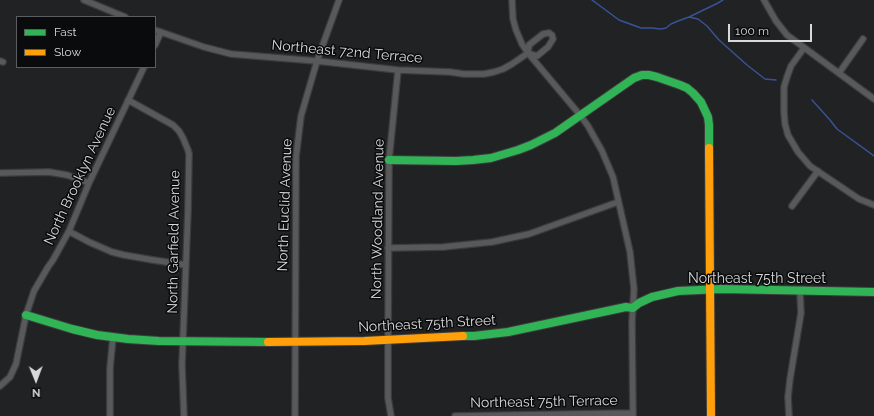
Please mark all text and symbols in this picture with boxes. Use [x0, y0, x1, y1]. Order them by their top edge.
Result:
legend [16, 16, 156, 68]
scale bar [730, 16, 814, 42]
text: 100 m [735, 24, 769, 38]
text: Fast [54, 25, 77, 39]
street label: Northeast 72nd Terrace [271, 37, 423, 67]
text: Slow [54, 45, 81, 59]
street label: North Brooklyn Avenue [41, 104, 119, 248]
street label: North Euclid Avenue [274, 138, 296, 272]
street label: North Woodland Avenue [368, 139, 388, 299]
street label: North Garfield Avenue [164, 170, 184, 314]
street label: Northeast 75th Street [688, 271, 826, 287]
street label: Northeast 75th Street [358, 312, 496, 336]
north arrow [16, 360, 56, 400]
text: N [32, 386, 41, 399]
street label: Northeast 75th Terrace [470, 392, 618, 412]

